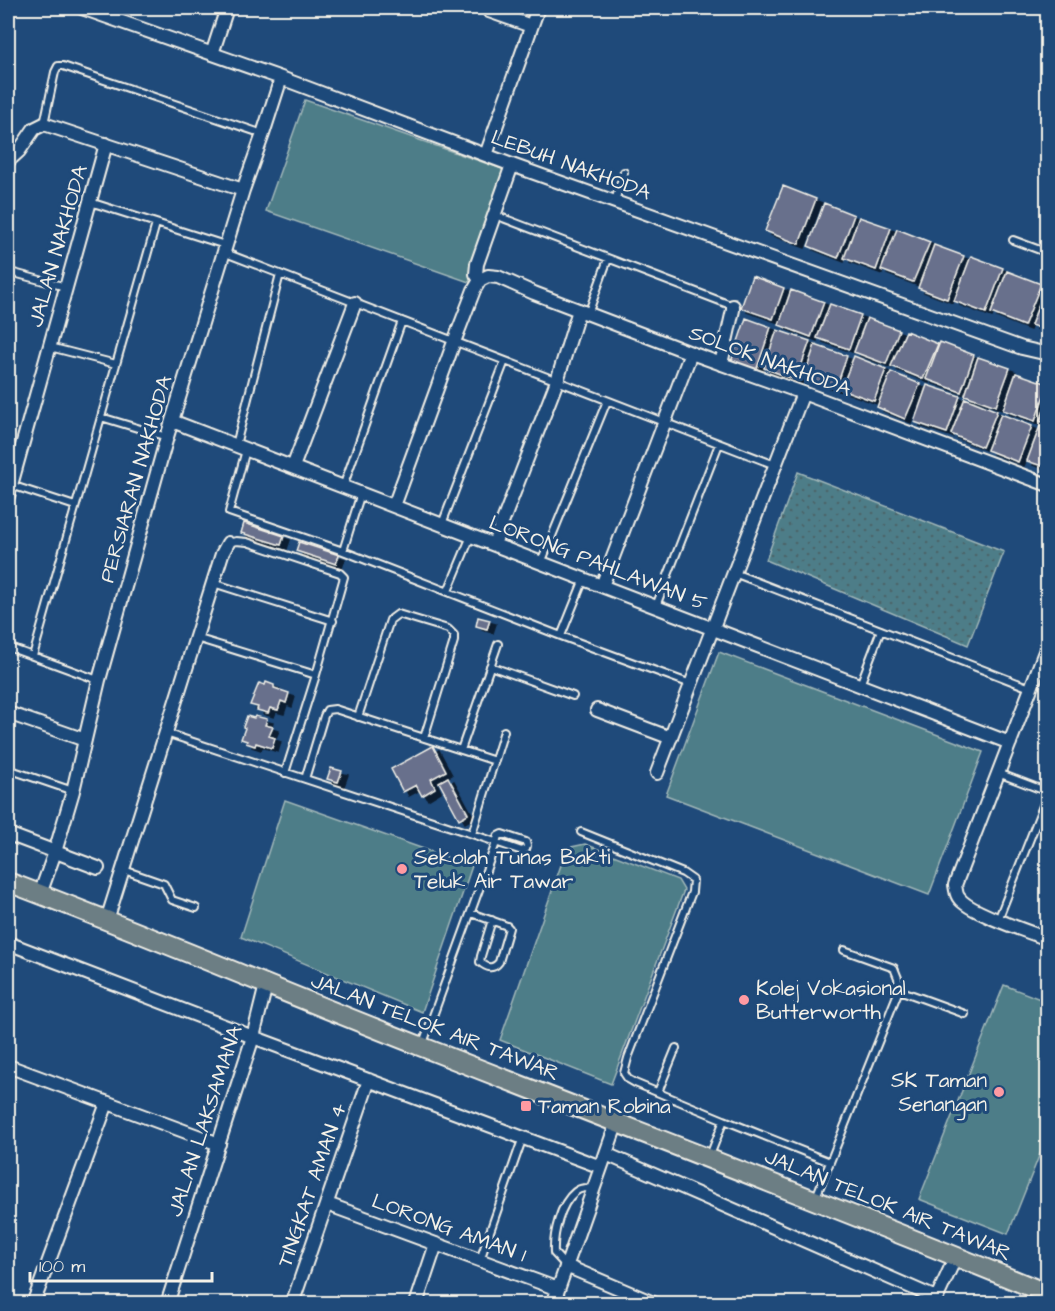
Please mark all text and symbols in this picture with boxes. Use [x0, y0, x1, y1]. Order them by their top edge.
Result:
street label: LEBUH NAKHODA [487, 123, 655, 208]
street label: JALAN NAKHODA [21, 161, 95, 330]
street label: SOLOK NAKHODA [685, 318, 856, 404]
street label: PERSIARAN NAKHODA [93, 372, 180, 586]
street label: LORONG PAHLAWAN 5 [485, 508, 711, 618]
place label: Sekolah Tunas Bakti Teluk Air Tawar [414, 843, 610, 896]
marker: Sekolah Tunas Bakti Teluk Air Tawar [395, 862, 409, 876]
street label: JALAN TELOK AIR TAWAR [307, 966, 563, 1088]
place label: Kolej Vokasional Butterworth [756, 974, 906, 1027]
marker: Kolej Vokasional Butterworth [737, 993, 751, 1007]
street label: JALAN LAKSAMANA [160, 1021, 250, 1220]
place label: SK Taman Senangan [891, 1066, 987, 1121]
marker: SK Taman Senangan [992, 1085, 1006, 1099]
place label: Taman Robina [538, 1092, 671, 1121]
street label: TINGKAT AMAN 4 [270, 1099, 354, 1271]
marker: Taman Robina [519, 1099, 533, 1113]
street label: JALAN TELOK AIR TAWAR [760, 1142, 1016, 1268]
street label: LORONG AMAN 1 [368, 1187, 531, 1269]
scale bar [30, 1245, 212, 1283]
text: 100 m [39, 1254, 85, 1279]

